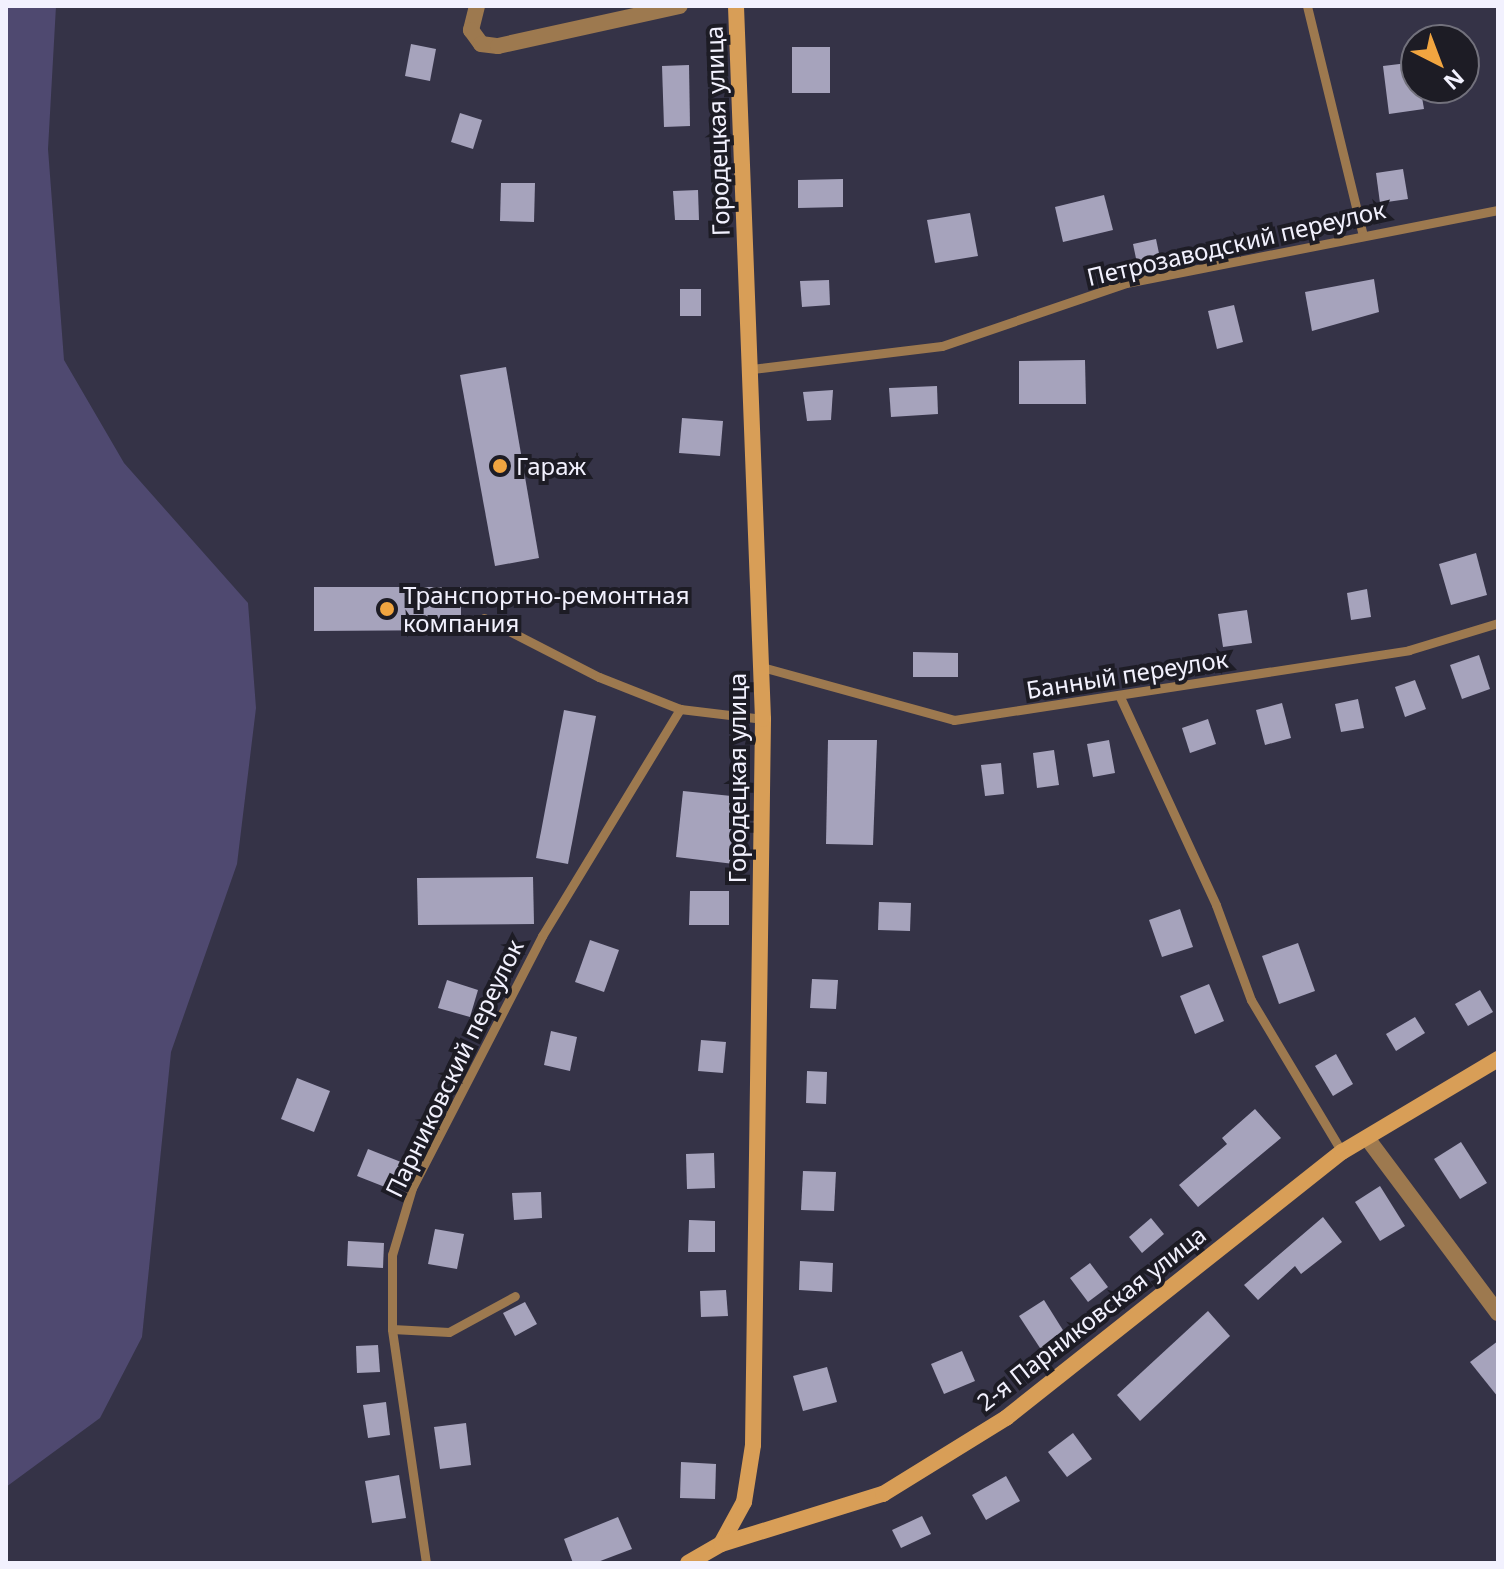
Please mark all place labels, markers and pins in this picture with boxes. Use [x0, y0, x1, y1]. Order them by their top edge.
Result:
place label: Гараж [516, 452, 586, 480]
marker: Гараж [491, 457, 509, 475]
place label: Транспортно-ремонтная компания [403, 581, 689, 637]
marker: Транспортно-ремонтная компания [378, 600, 396, 618]

